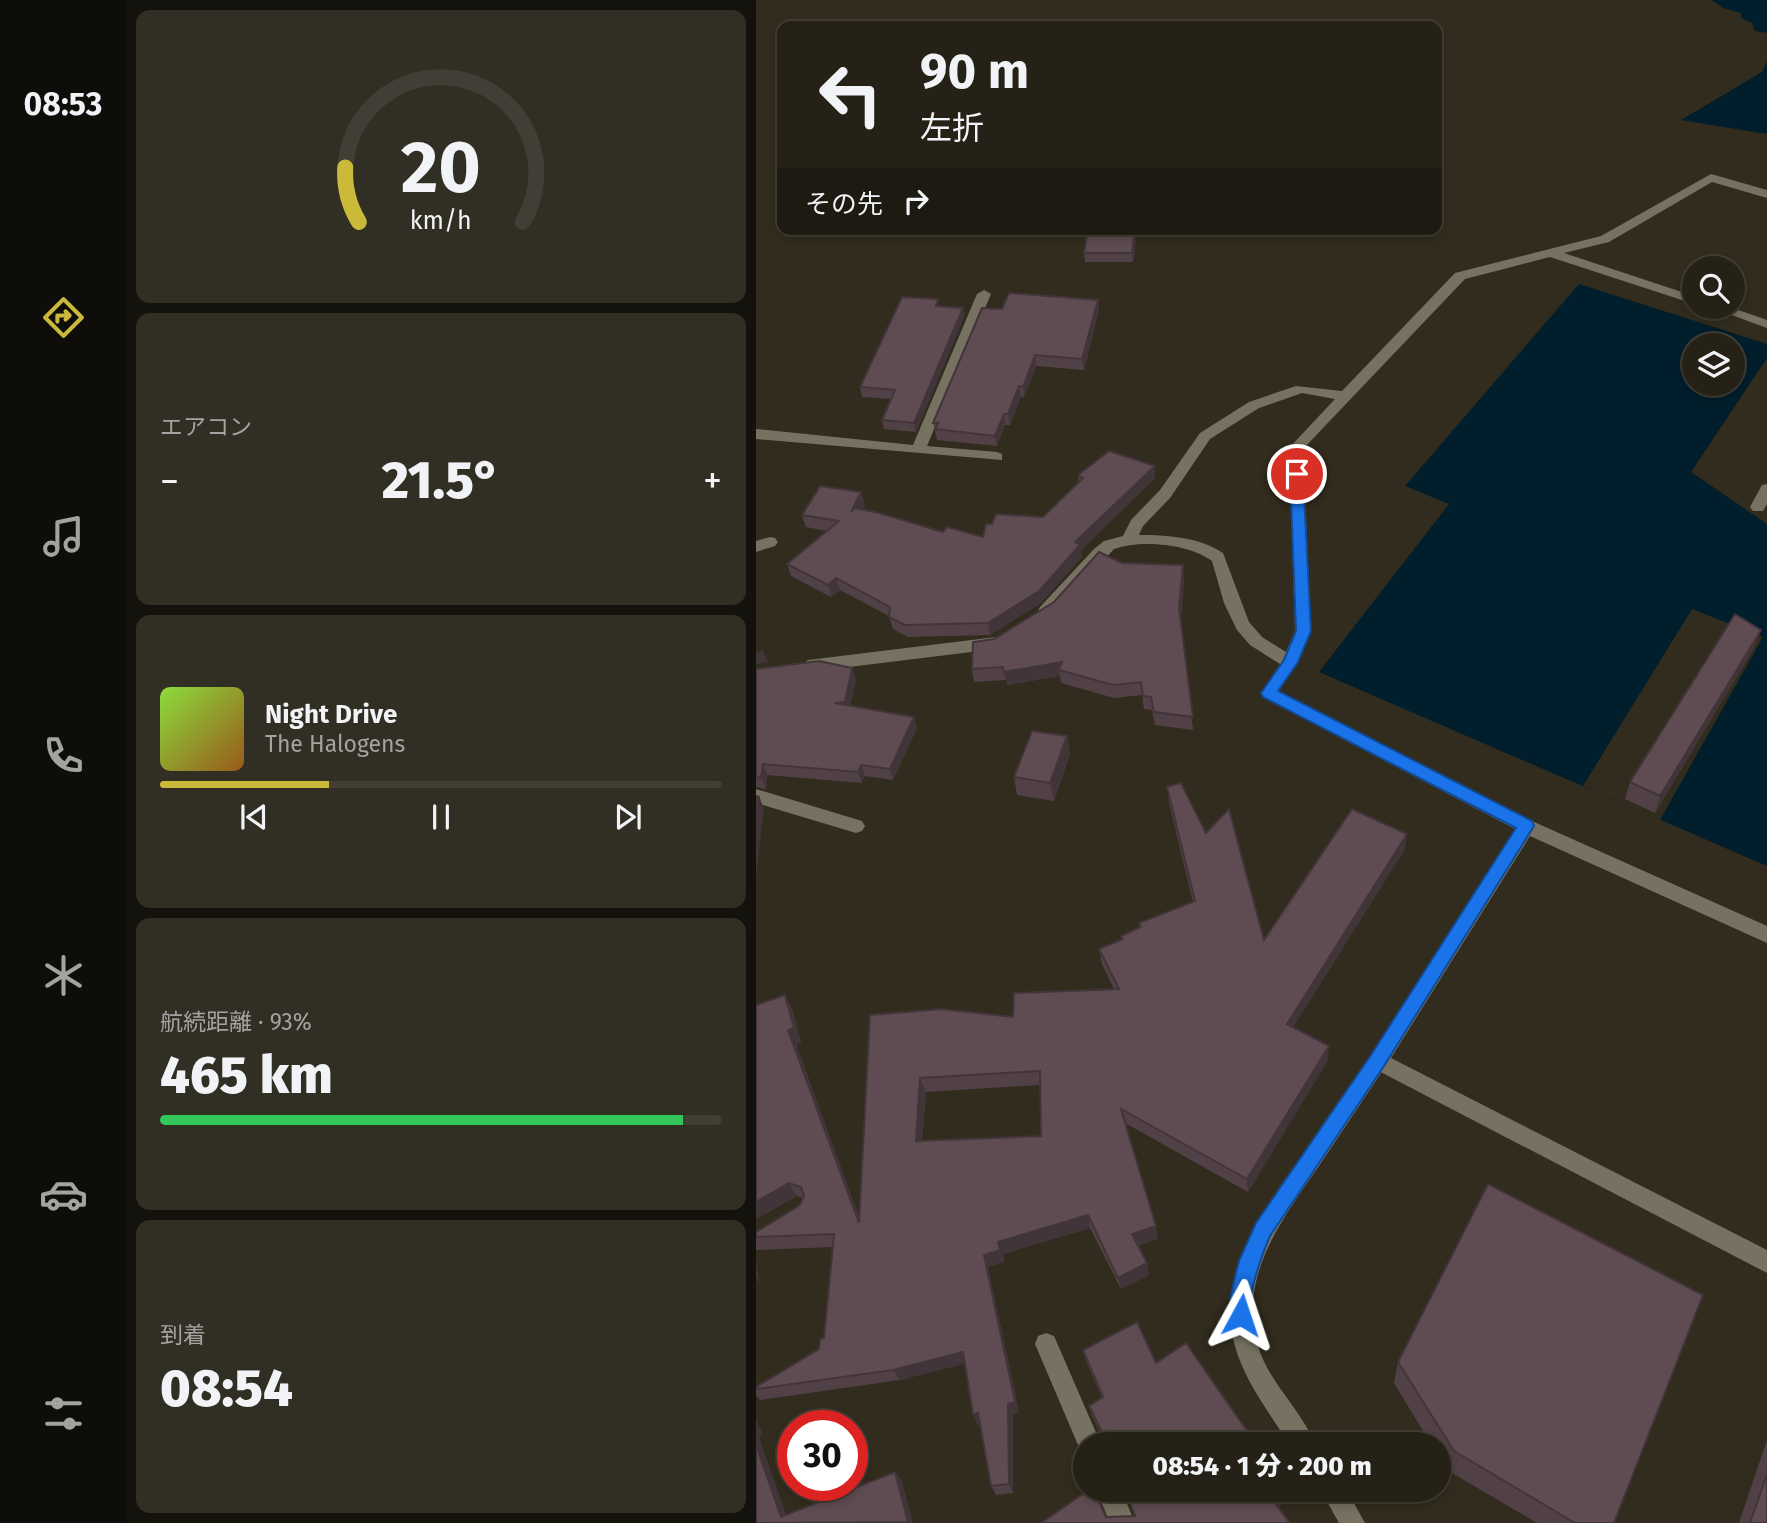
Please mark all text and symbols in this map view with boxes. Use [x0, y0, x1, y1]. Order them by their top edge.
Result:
text: 90 m [920, 42, 1029, 101]
icon: left [805, 49, 896, 140]
text: 08:53 [24, 85, 102, 123]
text: 左折 [920, 109, 984, 147]
text: 20 [401, 125, 481, 212]
icon: right [897, 182, 935, 220]
text: その先 [805, 189, 883, 220]
text: km/h [410, 206, 472, 236]
map controls [1682, 256, 1745, 396]
button: search [1682, 256, 1745, 319]
icon: directions [39, 293, 88, 342]
button: layers [1682, 333, 1745, 396]
text: エアコン [160, 413, 252, 441]
pin [1267, 444, 1327, 504]
text: 21.5° [382, 449, 500, 512]
icon: arrive [1278, 455, 1316, 493]
text: − [160, 458, 179, 504]
text: + [703, 458, 722, 504]
icon: music [39, 512, 88, 561]
text: Night Drive [265, 699, 397, 730]
text: The Halogens [265, 730, 405, 758]
icon: phone [39, 731, 88, 780]
icon: previous [235, 798, 273, 836]
icon: pause [422, 798, 460, 836]
icon: next [609, 798, 647, 836]
icon: climate [39, 951, 88, 1000]
text: 航続距離 · 93% [160, 1008, 312, 1036]
text: 465 km [160, 1044, 333, 1107]
icon: car [39, 1170, 88, 1219]
position arrow [1204, 1278, 1278, 1352]
text: 到着 [160, 1321, 206, 1349]
text: 08:54 [160, 1357, 293, 1420]
icon: filters [39, 1389, 88, 1438]
speed limit sign: 30 [777, 1410, 868, 1501]
text: 08:54 · 1 分 · 200 m [1152, 1451, 1372, 1482]

